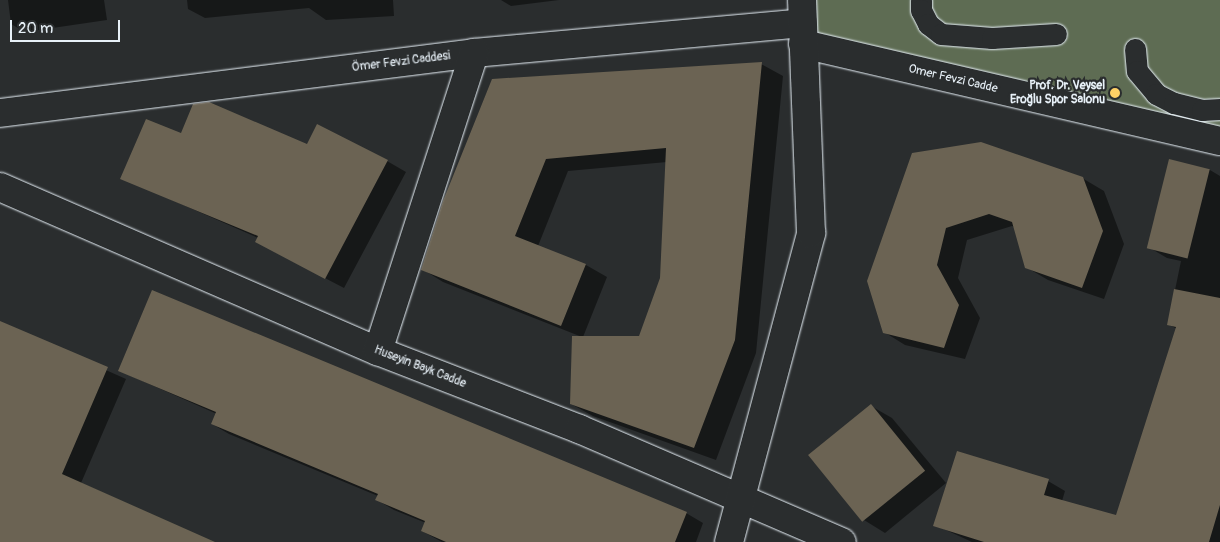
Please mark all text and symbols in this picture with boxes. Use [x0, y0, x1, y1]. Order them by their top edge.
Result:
scale bar [12, 10, 122, 42]
text: 20 m [18, 19, 53, 38]
street label: Ömer Fevzi Caddesi [351, 49, 451, 75]
street label: Omer Fevzi Cadde [907, 62, 999, 96]
place label: Prof. Dr. Veysel Eroğlu Spor Salonu [1010, 79, 1105, 107]
marker: Prof. Dr. Veysel Eroğlu Spor Salonu [1109, 87, 1121, 99]
street label: Huseyin Bayk Cadde [372, 343, 468, 391]

